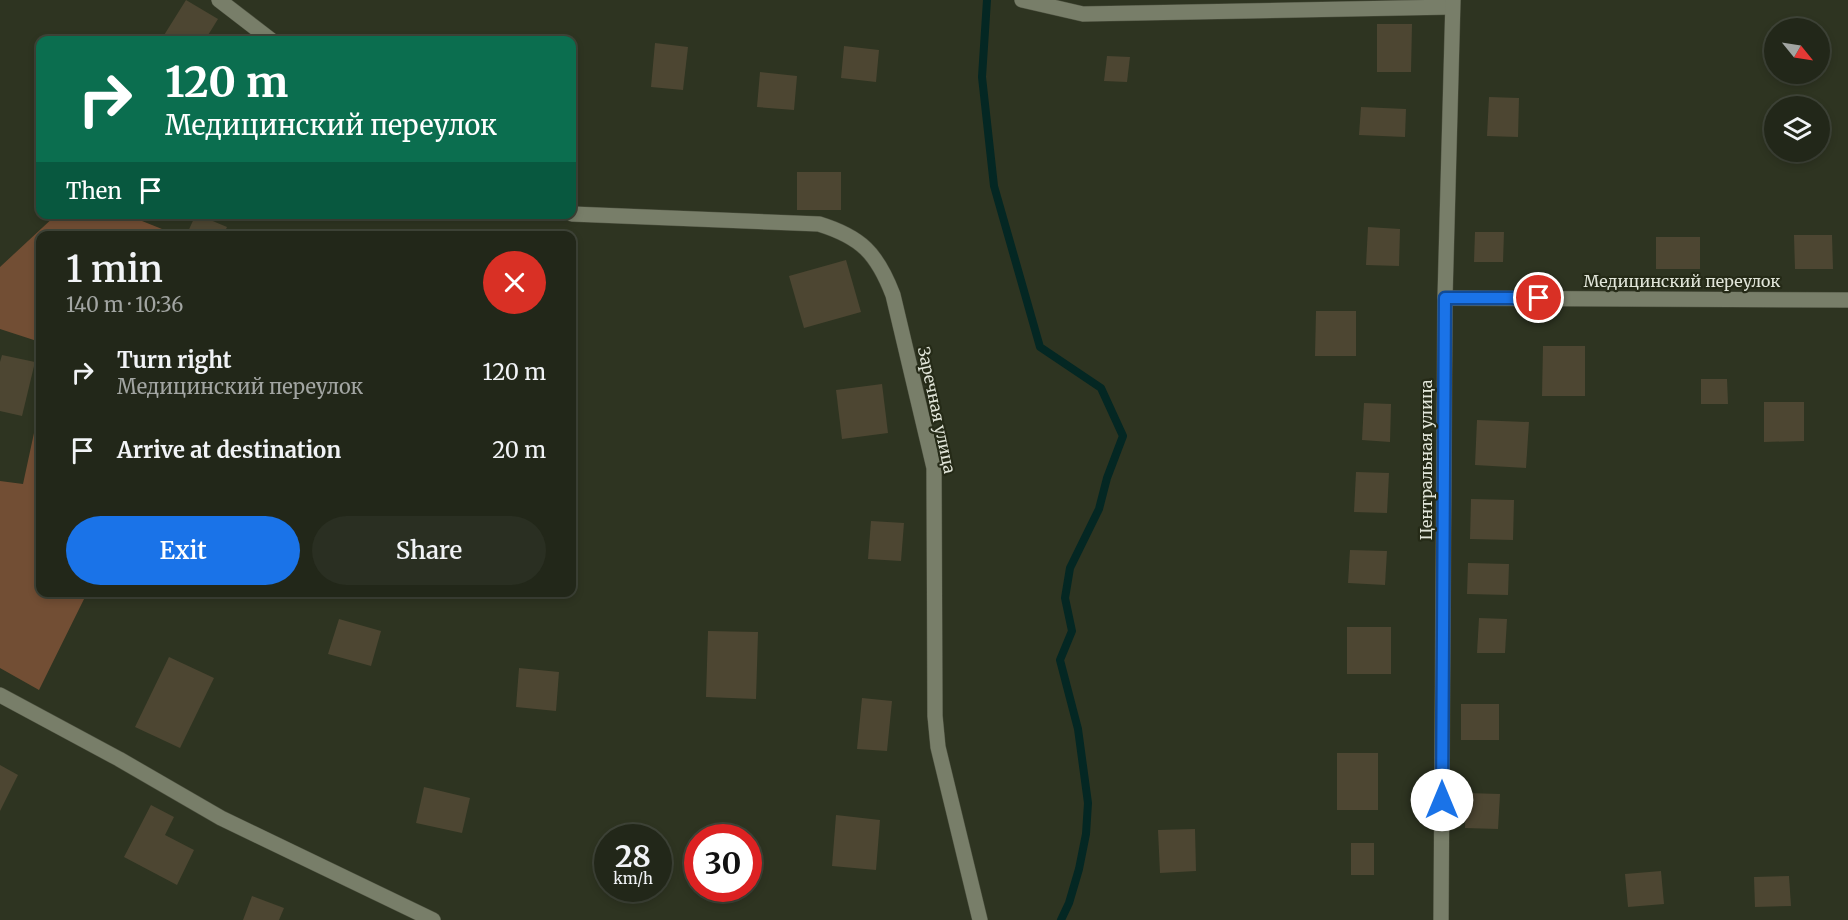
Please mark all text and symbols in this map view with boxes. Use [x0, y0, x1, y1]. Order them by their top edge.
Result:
north arrow [1764, 18, 1830, 84]
map controls [1764, 18, 1830, 162]
text: 120 m [165, 56, 288, 108]
icon: right [66, 60, 144, 138]
button: layers [1764, 96, 1830, 162]
text: Медицинский переулок [165, 108, 497, 142]
icon: arrive [134, 174, 167, 207]
text: Then [66, 177, 122, 205]
text: 1 min [66, 247, 163, 292]
button: close [483, 251, 546, 314]
street label: Медицинский переулок [1584, 271, 1780, 291]
pin [1513, 272, 1564, 323]
icon: arrive [1522, 281, 1555, 314]
text: 140 m · 10:36 [66, 292, 183, 317]
street label: Заречная улица [914, 345, 960, 476]
text: Turn right [117, 346, 231, 374]
icon: right [66, 356, 99, 389]
text: 120 m [482, 358, 546, 386]
text: Медицинский переулок [117, 374, 363, 399]
street label: Центральная улица [1416, 379, 1436, 540]
icon: arrive [66, 434, 99, 467]
text: Arrive at destination [117, 436, 341, 464]
text: 20 m [492, 436, 546, 464]
button: Exit [66, 516, 300, 585]
button: Share [312, 516, 546, 585]
position arrow [1410, 768, 1474, 832]
speed limit sign: 30 [684, 824, 762, 902]
text: 28 [615, 837, 651, 875]
text: km/h [613, 869, 653, 888]

